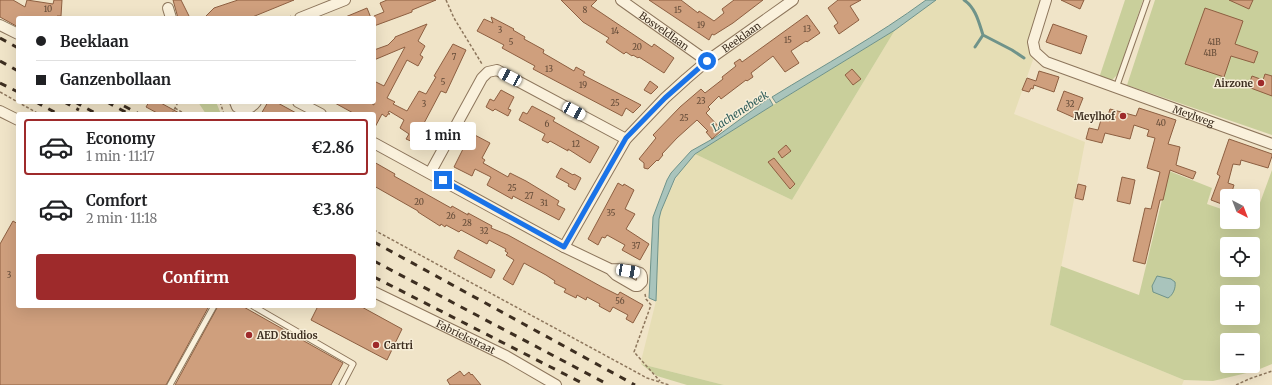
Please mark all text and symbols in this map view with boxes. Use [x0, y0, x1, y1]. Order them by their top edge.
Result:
house number: 10 [44, 4, 52, 14]
house number: 8 [583, 5, 588, 15]
house number: 15 [674, 5, 682, 15]
street label: Bosveldlaan [636, 9, 692, 53]
street label: Beeklaan [720, 19, 764, 55]
house number: 19 [697, 20, 705, 30]
house number: 13 [803, 24, 811, 34]
house number: 3 [498, 25, 503, 35]
house number: 14 [611, 26, 619, 36]
text: Beeklaan [60, 32, 129, 51]
house number: 15 [784, 35, 792, 45]
house number: 5 [509, 37, 514, 47]
house number: 41B [1207, 37, 1221, 47]
house number: 20 [632, 42, 642, 52]
house number: 41B [1203, 48, 1217, 58]
house number: 7 [452, 52, 457, 62]
route start [698, 52, 716, 70]
house number: 13 [545, 64, 553, 74]
car [497, 66, 523, 88]
text: Ganzenbollaan [60, 70, 171, 89]
house number: 5 [441, 77, 446, 87]
place label: Airzone [1213, 77, 1254, 90]
marker: Airzone [1256, 78, 1266, 88]
house number: 19 [579, 80, 587, 90]
water label: Lachenebeek [709, 87, 771, 135]
house number: 23 [696, 96, 706, 106]
house number: 25 [610, 98, 620, 108]
house number: 3 [422, 99, 427, 109]
house number: 32 [1065, 99, 1075, 109]
car [561, 100, 587, 122]
street label: Meylweg [1171, 102, 1216, 130]
place label: Meylhof [1074, 110, 1116, 123]
marker: Meylhof [1118, 111, 1128, 121]
house number: 25 [679, 113, 689, 123]
house number: 40 [1156, 118, 1166, 128]
house number: 6 [545, 119, 550, 129]
callout: 1 min [410, 122, 476, 150]
text: 1 min [425, 127, 461, 144]
icon: car [38, 129, 74, 165]
text: Economy [86, 129, 155, 148]
text: €2.86 [311, 138, 354, 157]
house number: 12 [572, 139, 580, 149]
text: 1 min · 11:17 [86, 148, 155, 165]
route end [434, 171, 452, 189]
house number: 25 [507, 183, 517, 193]
north arrow [1220, 189, 1260, 229]
map controls [1220, 189, 1260, 373]
icon: car [38, 191, 74, 227]
text: Comfort [86, 191, 147, 210]
house number: 27 [524, 191, 534, 201]
house number: 20 [414, 197, 424, 207]
house number: 31 [540, 198, 548, 208]
text: €3.86 [312, 200, 354, 219]
house number: 35 [607, 208, 616, 218]
text: 2 min · 11:18 [86, 210, 157, 227]
house number: 26 [446, 211, 456, 221]
house number: 28 [462, 218, 472, 228]
house number: 32 [479, 226, 489, 236]
button: locate [1220, 237, 1260, 277]
house number: 37 [632, 241, 641, 251]
button: Confirm [36, 254, 356, 300]
car [615, 263, 641, 279]
house number: 3 [7, 270, 12, 280]
button: + [1220, 285, 1260, 325]
house number: 56 [615, 296, 625, 306]
street label: Fabriekstraat [434, 317, 497, 357]
place label: AED Studios [256, 329, 318, 342]
marker: AED Studios [244, 330, 254, 340]
button: − [1220, 333, 1260, 373]
place label: Cartri [384, 339, 414, 352]
marker: Cartri [371, 340, 381, 350]

